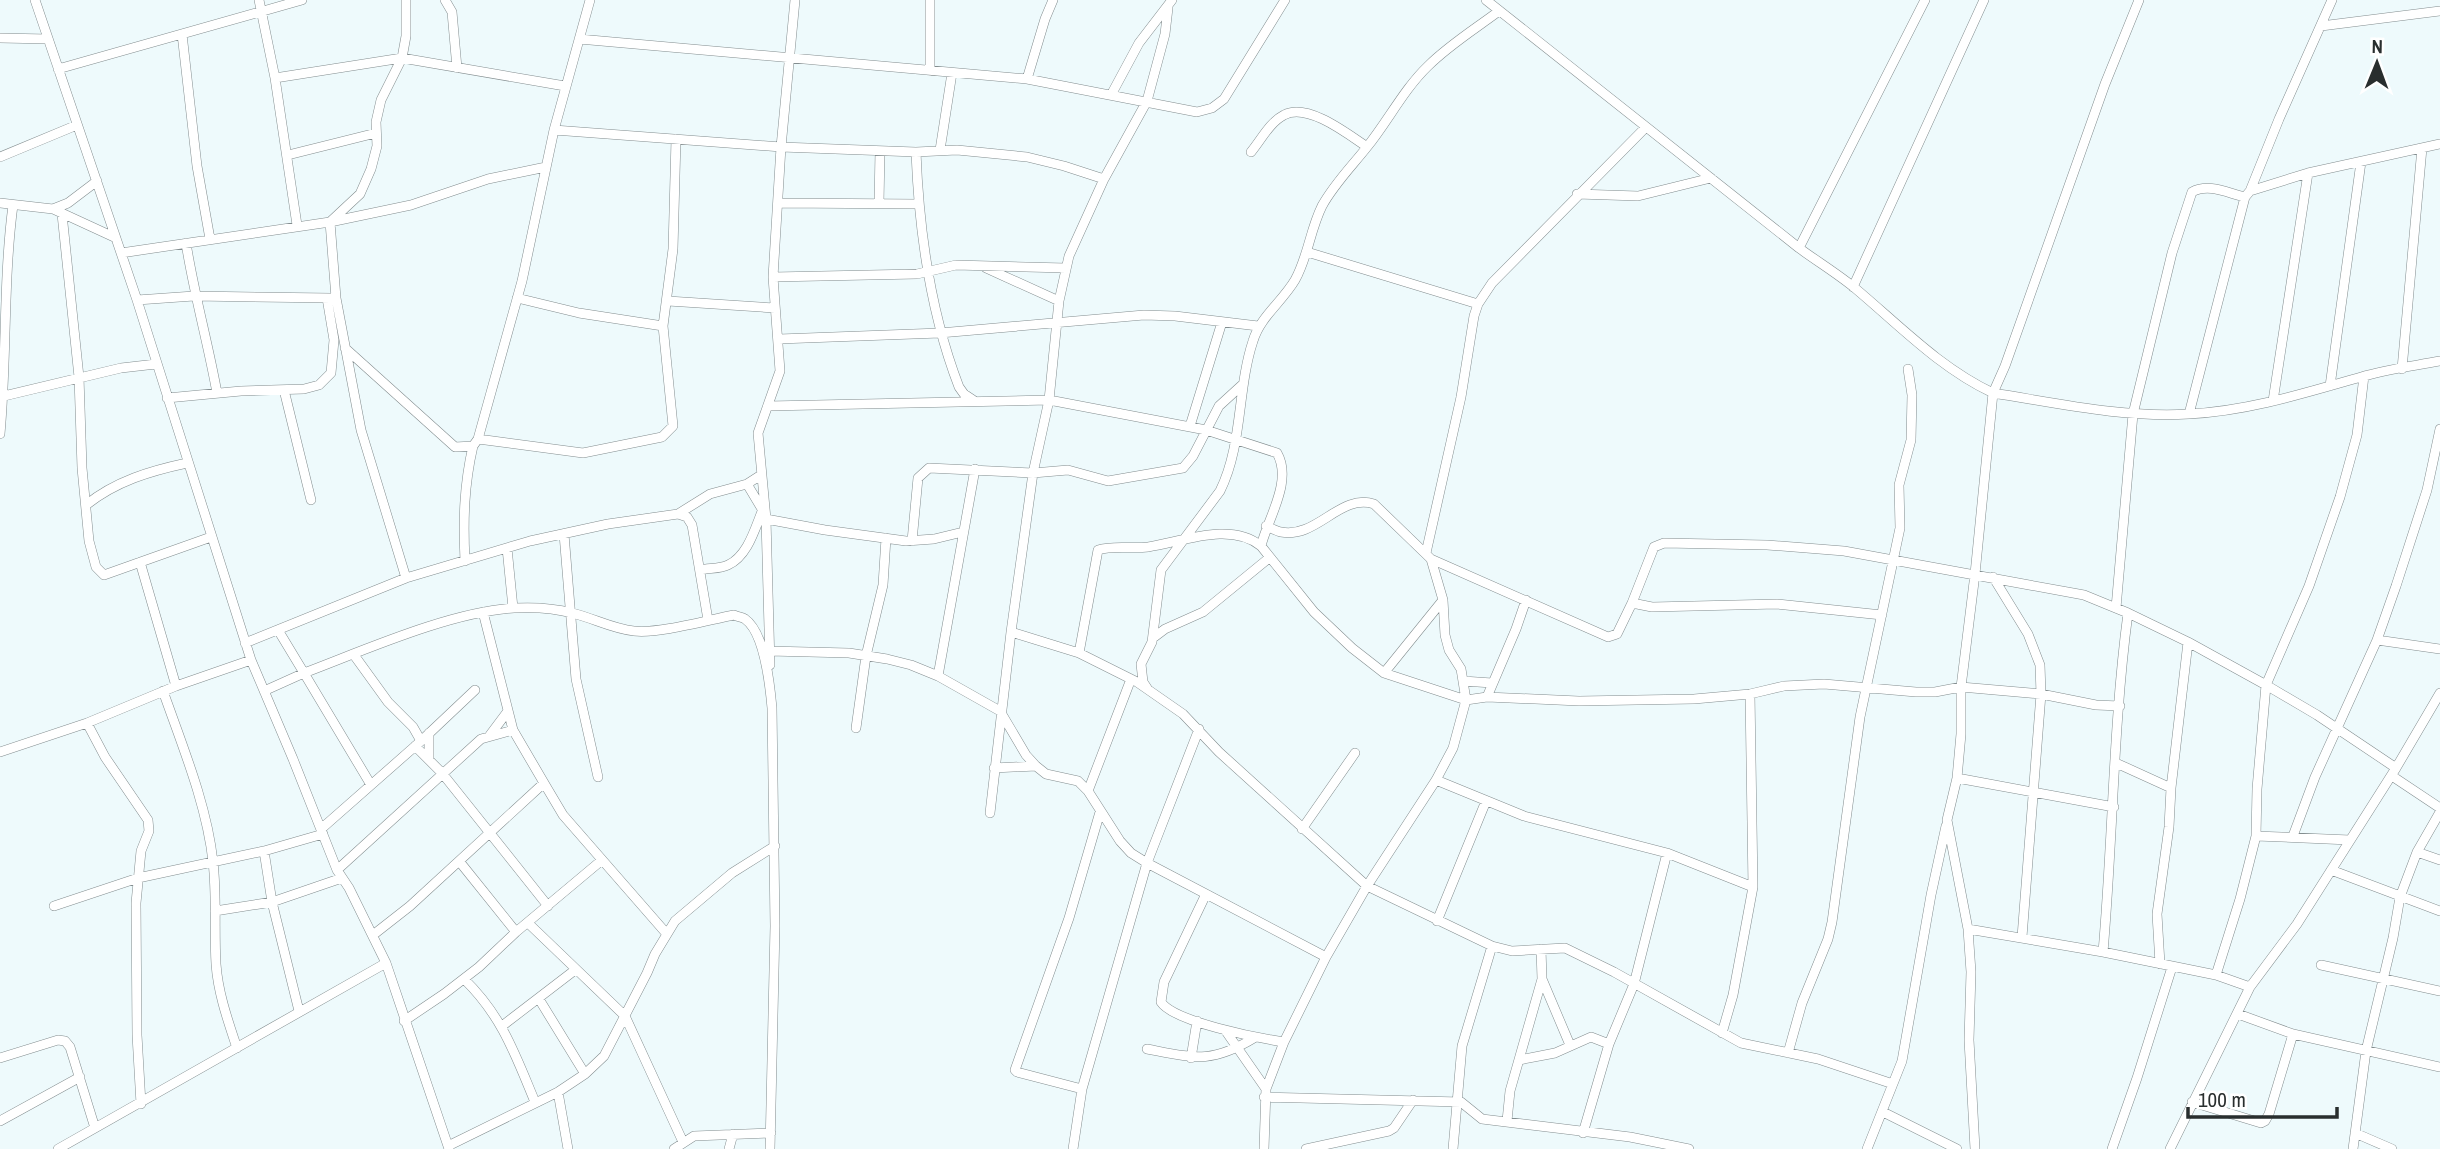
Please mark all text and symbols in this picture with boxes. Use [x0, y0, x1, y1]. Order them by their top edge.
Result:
north arrow [2342, 28, 2412, 98]
text: N [2371, 33, 2383, 59]
scale bar [2188, 1076, 2337, 1120]
text: 100 m [2198, 1085, 2246, 1114]

